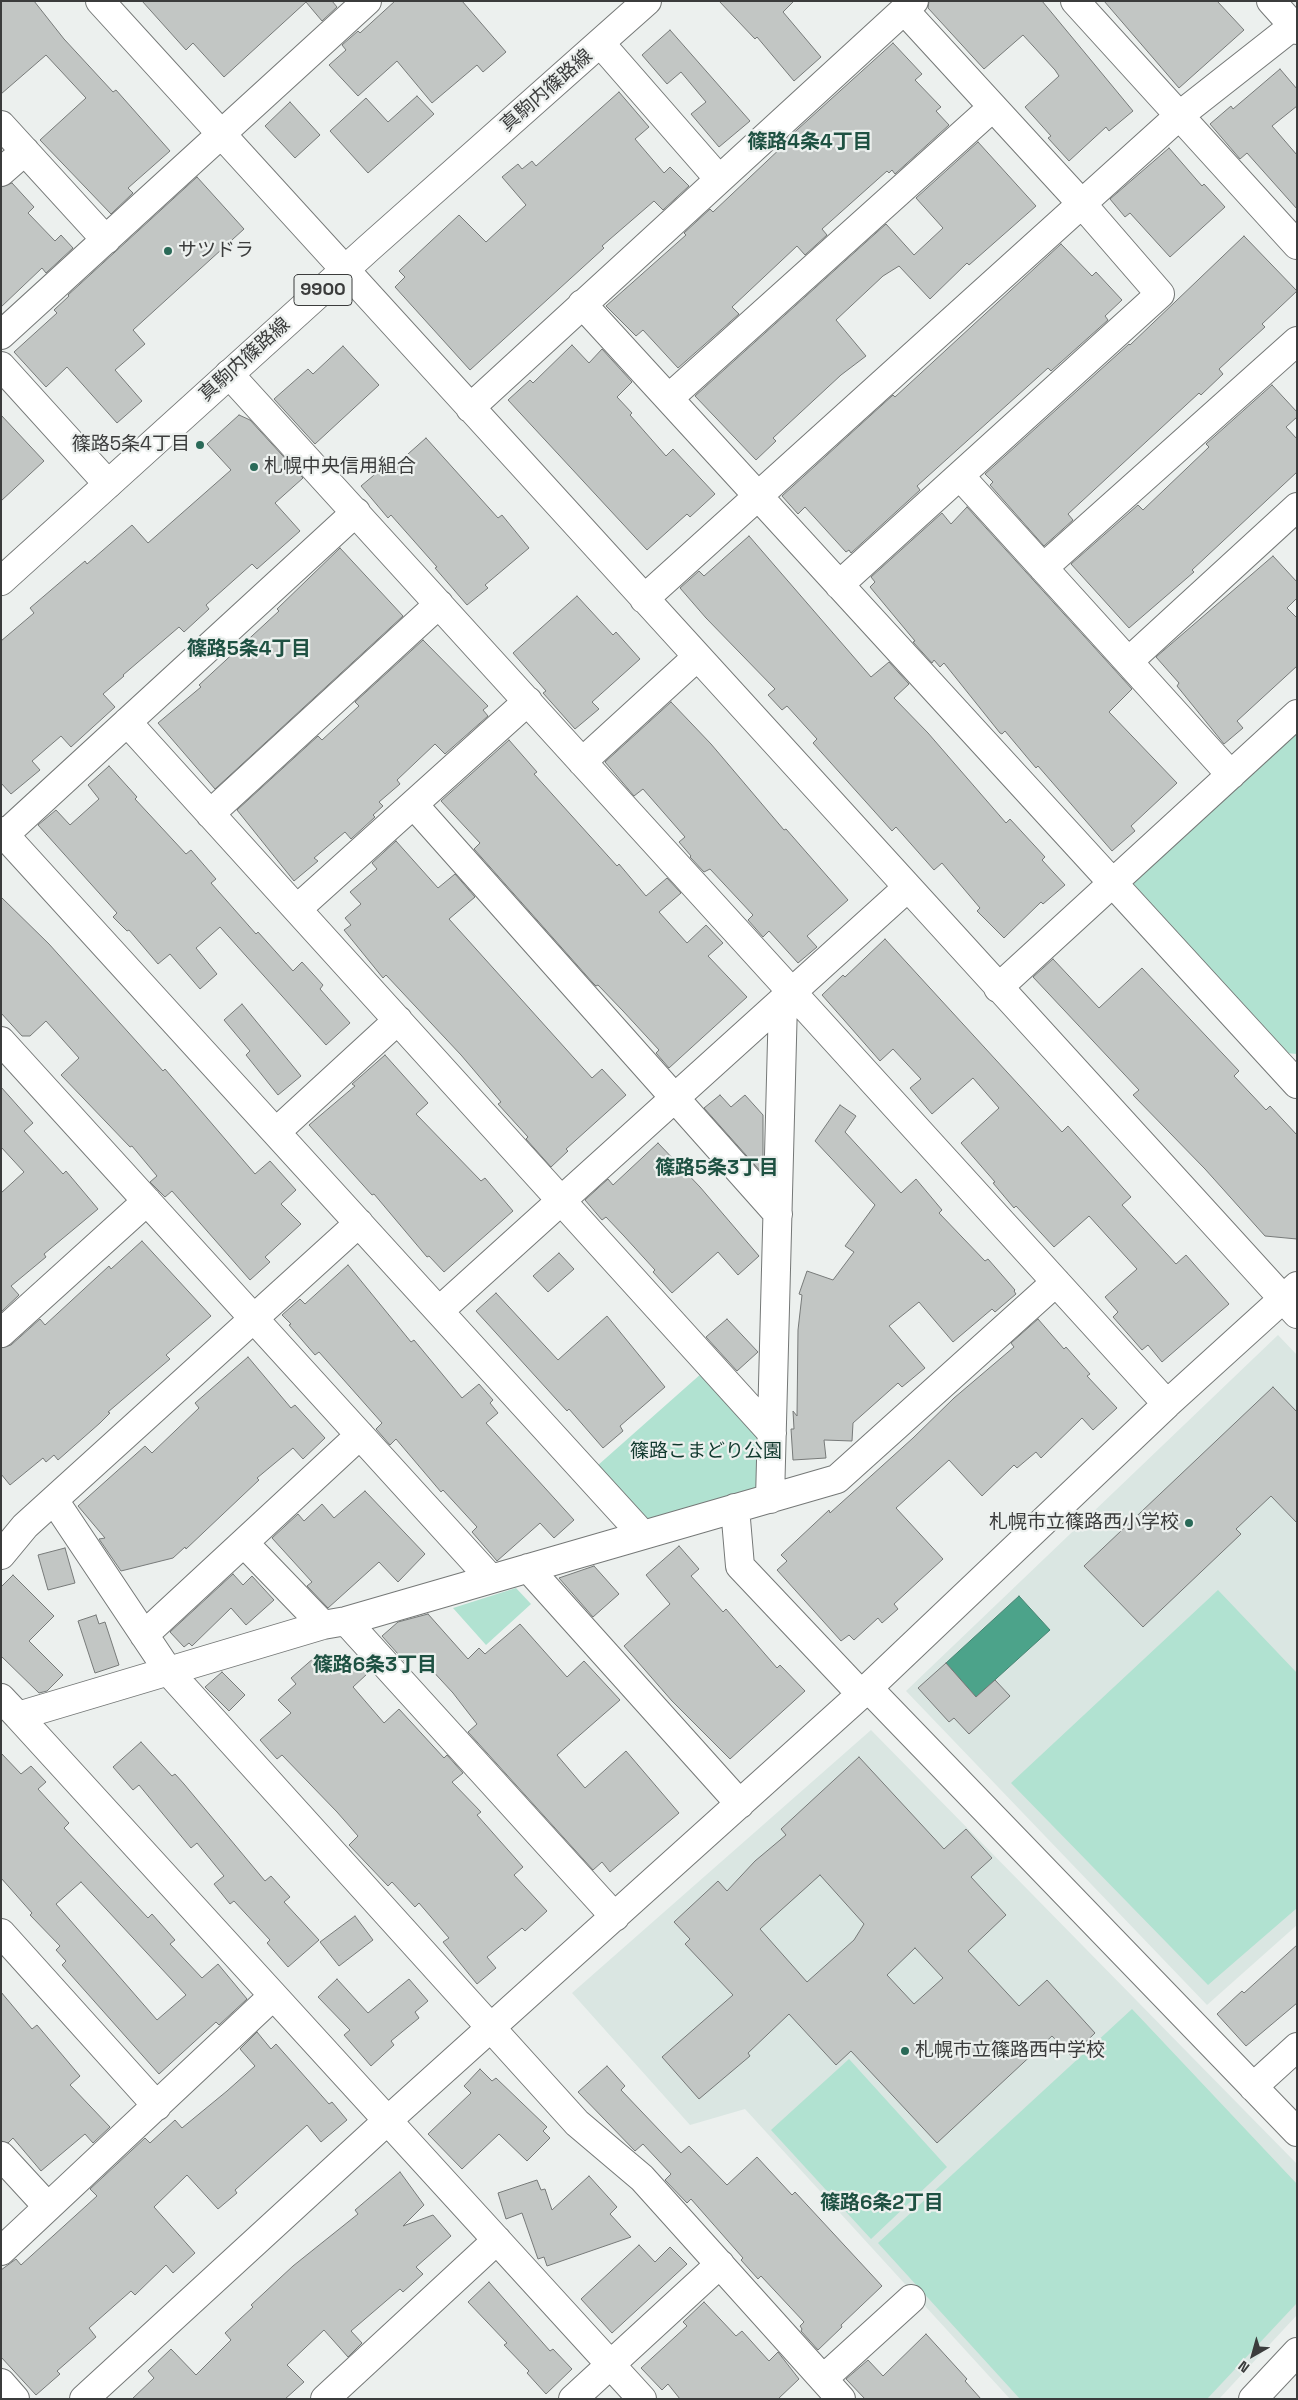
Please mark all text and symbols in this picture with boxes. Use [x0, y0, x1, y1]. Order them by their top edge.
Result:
street label: 真駒内篠路線 [497, 45, 597, 137]
district label: 篠路4条4丁目 [747, 131, 873, 155]
place label: サツドラ [178, 240, 254, 262]
marker: サツドラ [162, 245, 174, 257]
road number: 9900 [294, 274, 352, 306]
street label: 真駒内篠路線 [195, 313, 295, 407]
place label: 篠路5条4丁目 [72, 434, 190, 456]
marker: 篠路5条4丁目 [194, 439, 206, 451]
place label: 札幌中央信用組合 [264, 456, 416, 478]
marker: 札幌中央信用組合 [248, 461, 260, 473]
district label: 篠路5条4丁目 [187, 638, 311, 662]
district label: 篠路5条3丁目 [655, 1157, 779, 1181]
park label: 篠路こまどり公園 [630, 1441, 782, 1463]
place label: 札幌市立篠路西小学校 [989, 1512, 1179, 1534]
marker: 札幌市立篠路西小学校 [1183, 1517, 1195, 1529]
district label: 篠路6条3丁目 [313, 1654, 437, 1678]
place label: 札幌市立篠路西中学校 [915, 2040, 1105, 2062]
marker: 札幌市立篠路西中学校 [899, 2045, 911, 2057]
district label: 篠路6条2丁目 [820, 2192, 944, 2216]
north arrow [1228, 2330, 1278, 2380]
text: N [1235, 2357, 1253, 2377]

